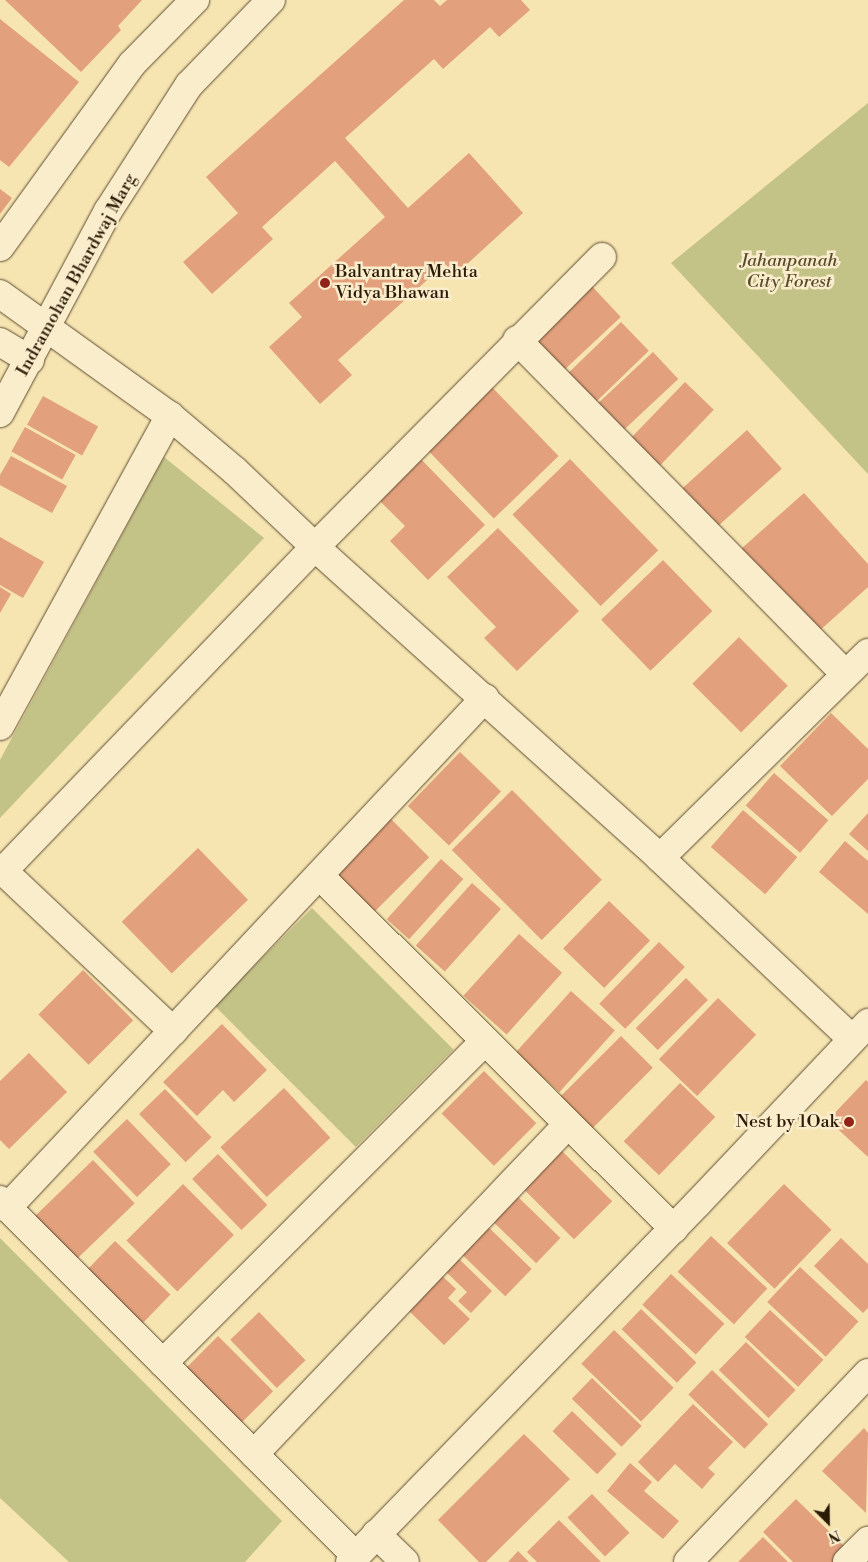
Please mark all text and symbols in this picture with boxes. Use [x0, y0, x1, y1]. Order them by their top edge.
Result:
street label: Indramohan Bhardwaj Marg [12, 170, 142, 380]
park label: Jahanpanah City Forest [741, 251, 837, 294]
place label: Balvantray Mehta Vidya Bhawan [335, 262, 478, 304]
marker: Balvantray Mehta Vidya Bhawan [319, 277, 331, 289]
place label: Nest by 1Oak [736, 1111, 839, 1133]
marker: Nest by 1Oak [843, 1116, 855, 1128]
north arrow [803, 1497, 853, 1547]
text: N [825, 1525, 842, 1546]

